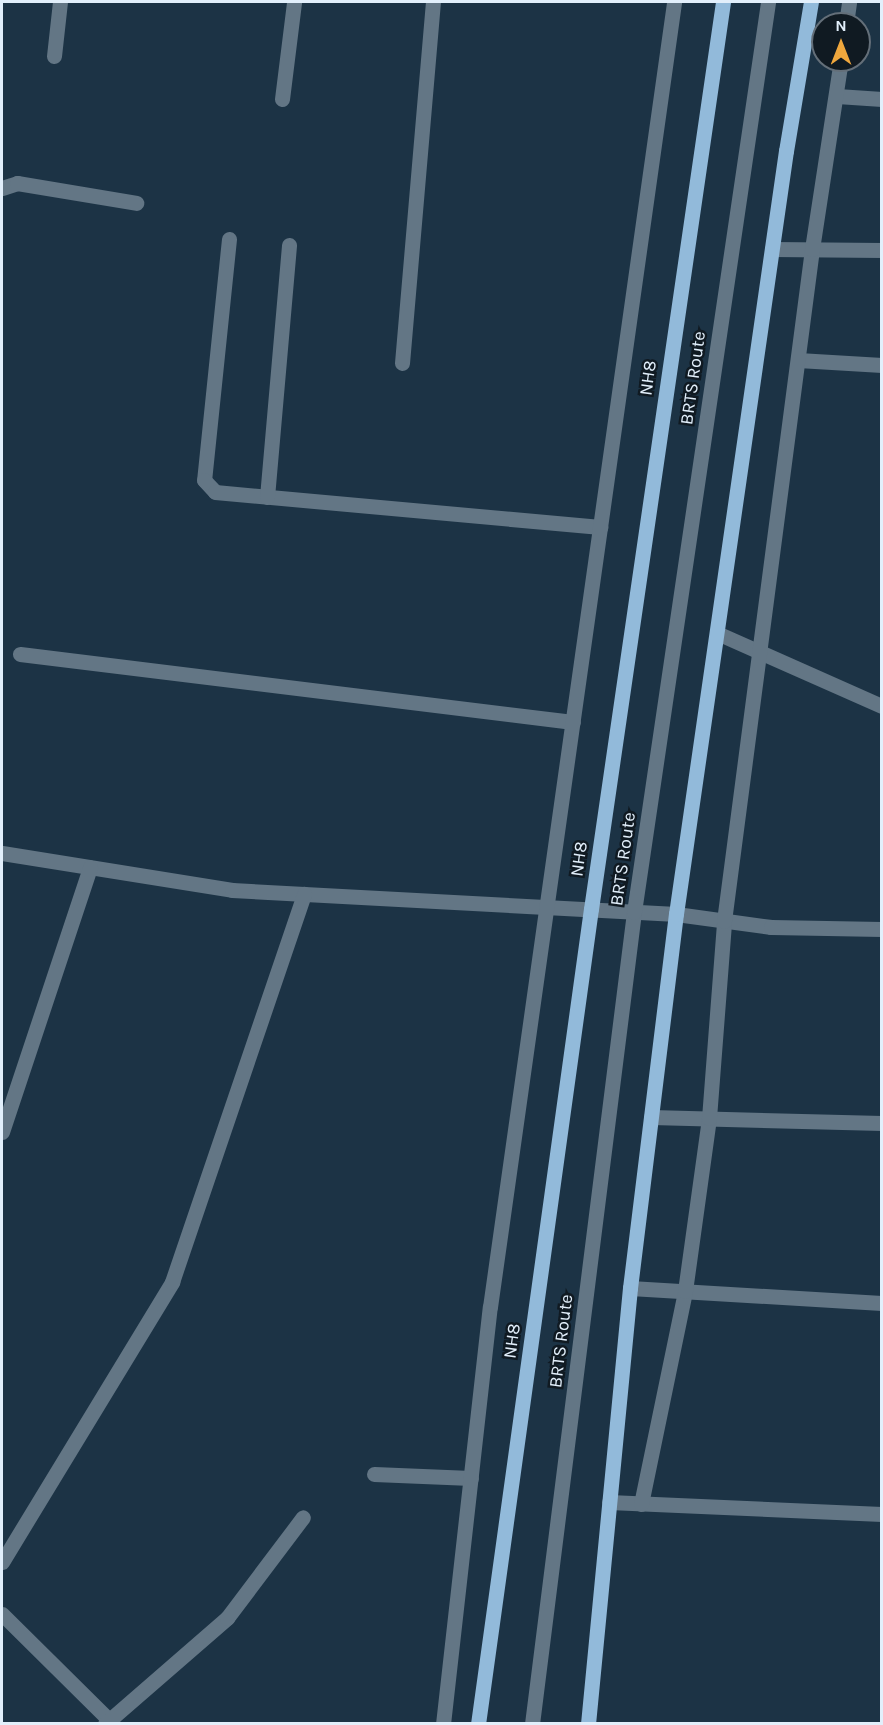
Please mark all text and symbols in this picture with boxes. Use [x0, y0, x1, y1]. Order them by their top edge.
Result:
north arrow [811, 12, 871, 72]
text: N [835, 16, 847, 35]
street label: BRTS Route [676, 330, 710, 426]
street label: NH8 [635, 359, 661, 397]
street label: BRTS Route [606, 811, 640, 907]
street label: NH8 [566, 840, 592, 878]
street label: BRTS Route [545, 1293, 577, 1389]
street label: NH8 [499, 1322, 525, 1360]

